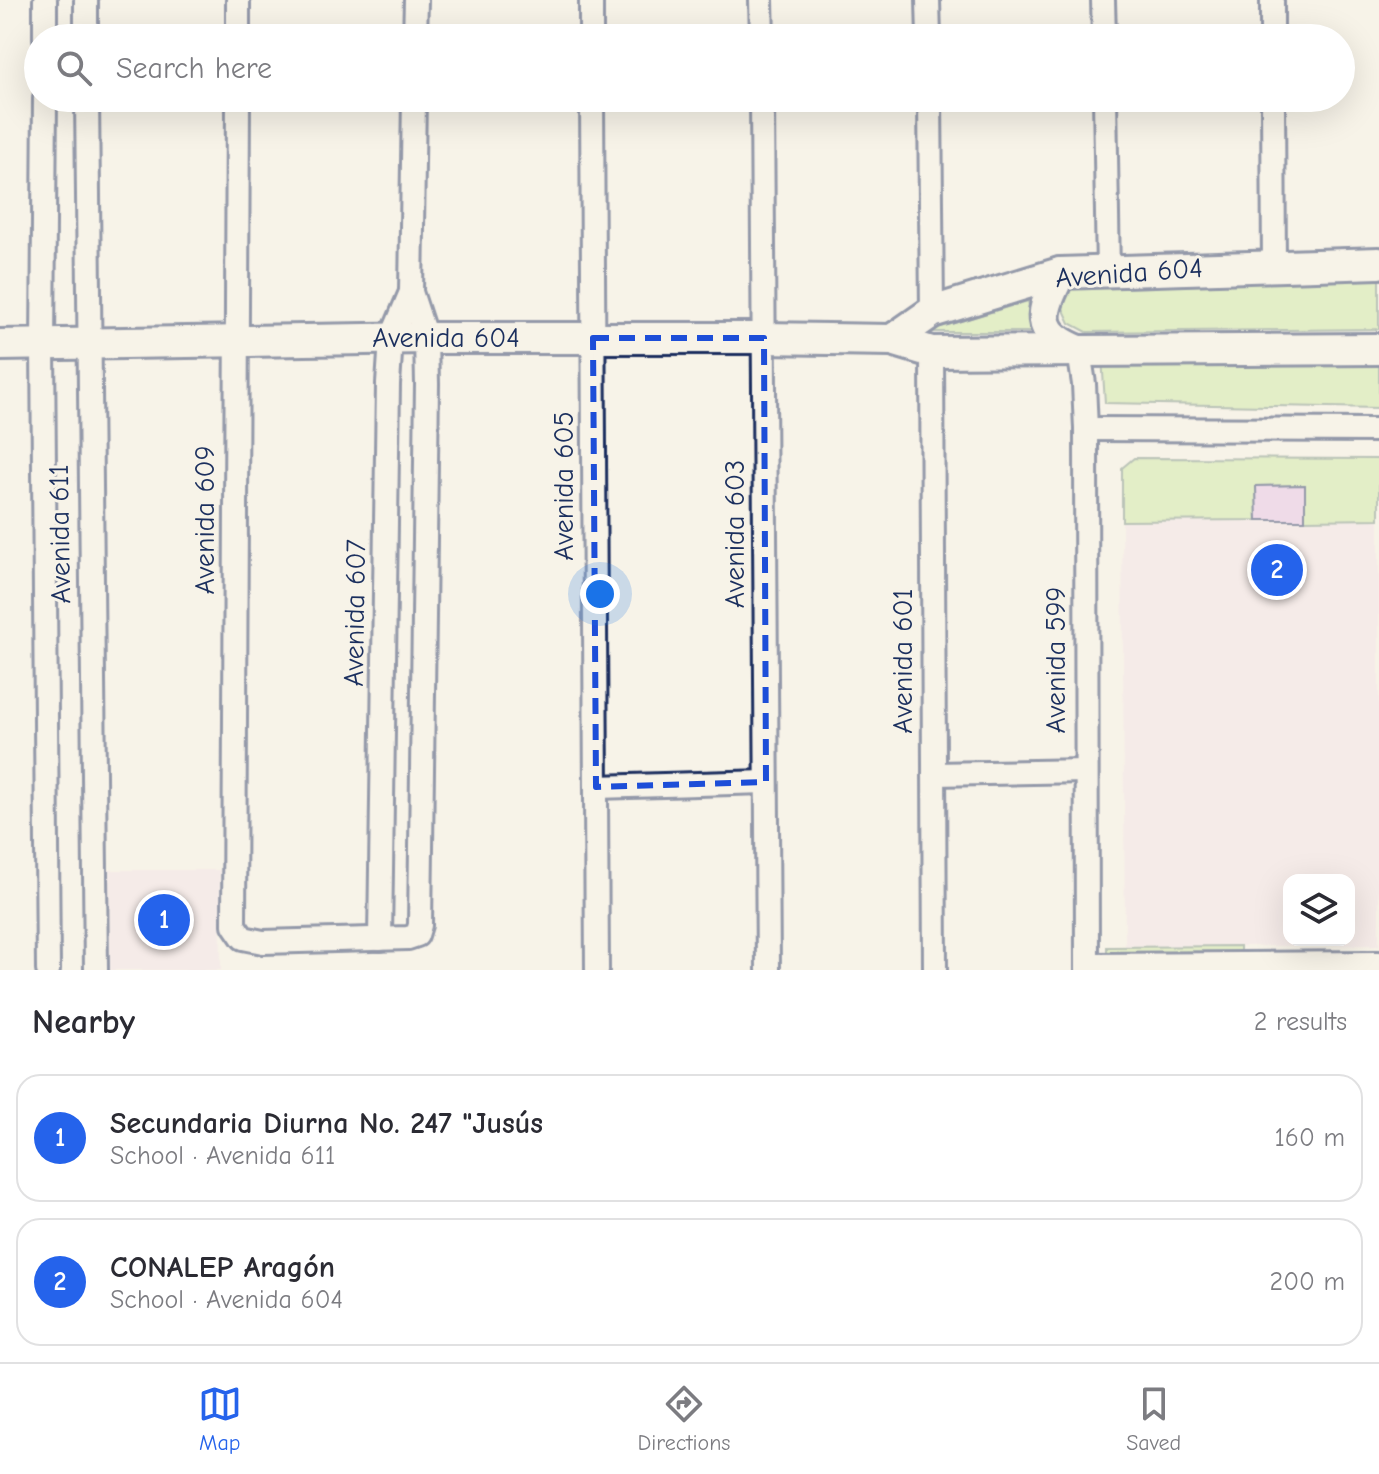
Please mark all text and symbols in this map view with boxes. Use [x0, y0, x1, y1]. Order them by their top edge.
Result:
search box [24, 24, 1355, 112]
icon: search [52, 46, 96, 90]
text: Search here [116, 51, 272, 86]
street label: Avenida 604 [1054, 252, 1204, 294]
street label: Avenida 604 [372, 322, 520, 354]
street label: Avenida 605 [548, 411, 580, 561]
street label: Avenida 609 [189, 445, 221, 595]
street label: Avenida 603 [719, 460, 751, 608]
street label: Avenida 611 [43, 464, 77, 604]
street label: Avenida 607 [338, 539, 372, 687]
pin: 2 [1251, 540, 1303, 600]
your location [580, 574, 620, 614]
street label: Avenida 599 [1040, 587, 1072, 733]
street label: Avenida 601 [887, 588, 919, 734]
map controls [1283, 874, 1355, 946]
button: layers [1283, 874, 1355, 946]
pin: 1 [138, 890, 190, 950]
text: Nearby [32, 1002, 135, 1042]
text: 2 results [1254, 1007, 1347, 1037]
text: Secundaria Diurna No. 247 "Jusús [110, 1106, 543, 1141]
text: 1 [55, 1123, 65, 1153]
text: 160 m [1275, 1123, 1345, 1153]
text: School · Avenida 611 [110, 1141, 335, 1171]
text: CONALEP Aragón [110, 1250, 335, 1285]
text: 2 [54, 1267, 66, 1297]
text: 200 m [1270, 1267, 1345, 1297]
text: School · Avenida 604 [110, 1285, 343, 1315]
tab: Map [198, 1382, 242, 1456]
tab: Directions [638, 1382, 731, 1456]
tab: Saved [1126, 1382, 1181, 1456]

